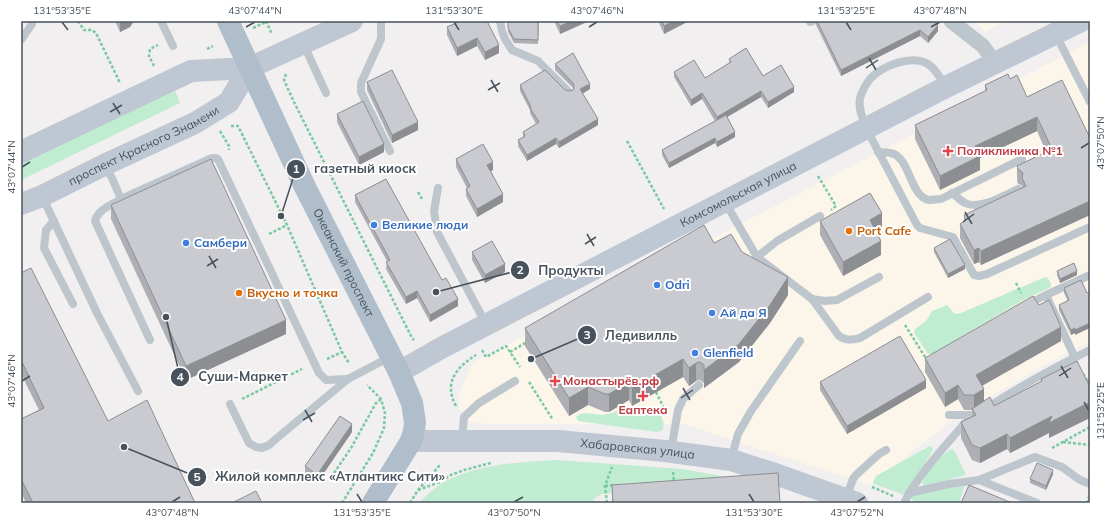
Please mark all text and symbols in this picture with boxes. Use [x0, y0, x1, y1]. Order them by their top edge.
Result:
text: 131°53'35"E [33, 4, 91, 17]
text: 43°07'44"N [228, 4, 282, 17]
text: 131°53'30"E [425, 4, 483, 17]
text: 43°07'46"N [570, 4, 624, 17]
text: 131°53'25"E [817, 4, 875, 17]
text: 43°07'48"N [913, 4, 967, 17]
street label: проспект Красного Знамени [66, 102, 222, 189]
text: 43°07'50"N [1094, 116, 1107, 170]
text: 43°07'44"N [5, 140, 18, 194]
place label: Поликлиника №1 [957, 143, 1063, 158]
marker: Поликлиника №1 [942, 145, 954, 157]
callout: газетный киоск [286, 156, 424, 181]
street label: Комсомольская улица [677, 158, 799, 230]
text: газетный киоск [314, 160, 417, 176]
text: 1 [292, 161, 300, 176]
street label: Океанский проспект [310, 206, 378, 320]
place label: Великие люди [382, 217, 468, 232]
marker: Великие люди [369, 220, 379, 230]
place label: Port Cafe [857, 223, 911, 238]
marker: Port Cafe [844, 226, 854, 236]
place label: Самбери [194, 235, 247, 250]
marker: Самбери [181, 238, 191, 248]
callout: Продукты [510, 258, 612, 283]
text: 2 [516, 262, 524, 277]
text: Продукты [538, 262, 604, 279]
place label: Odri [665, 277, 690, 292]
marker: Odri [652, 280, 662, 290]
place label: Вкусно и точка [247, 285, 338, 300]
marker: Вкусно и точка [234, 288, 244, 298]
place label: Ай да Я [720, 305, 767, 320]
marker: Ай да Я [707, 308, 717, 318]
callout: Ледивилль [577, 323, 685, 348]
text: 3 [583, 327, 591, 342]
text: Ледивилль [605, 327, 677, 343]
place label: Glenfield [703, 345, 754, 360]
marker: Glenfield [690, 348, 700, 358]
text: 43°07'46"N [5, 354, 18, 408]
callout: Суши-Маркет [170, 364, 296, 389]
text: Суши-Маркет [198, 368, 288, 385]
text: 4 [176, 369, 184, 384]
place label: Монастырёв.рф [563, 373, 659, 388]
marker: Монастырёв.рф [550, 376, 560, 386]
text: 131°53'25"E [1094, 382, 1107, 440]
marker: Еаптека [638, 391, 648, 401]
place label: Еаптека [618, 402, 668, 417]
street label: Хабаровская улица [580, 435, 696, 462]
callout: Жилой комплекс «Атлантикс Сити» [187, 464, 453, 489]
text: Жилой комплекс «Атлантикс Сити» [215, 468, 446, 484]
text: 5 [193, 469, 201, 484]
text: 43°07'48"N [145, 506, 199, 519]
text: 131°53'35"E [333, 506, 391, 519]
text: 43°07'50"N [487, 506, 541, 519]
text: 131°53'30"E [725, 506, 783, 519]
text: 43°07'52"N [830, 506, 884, 519]

